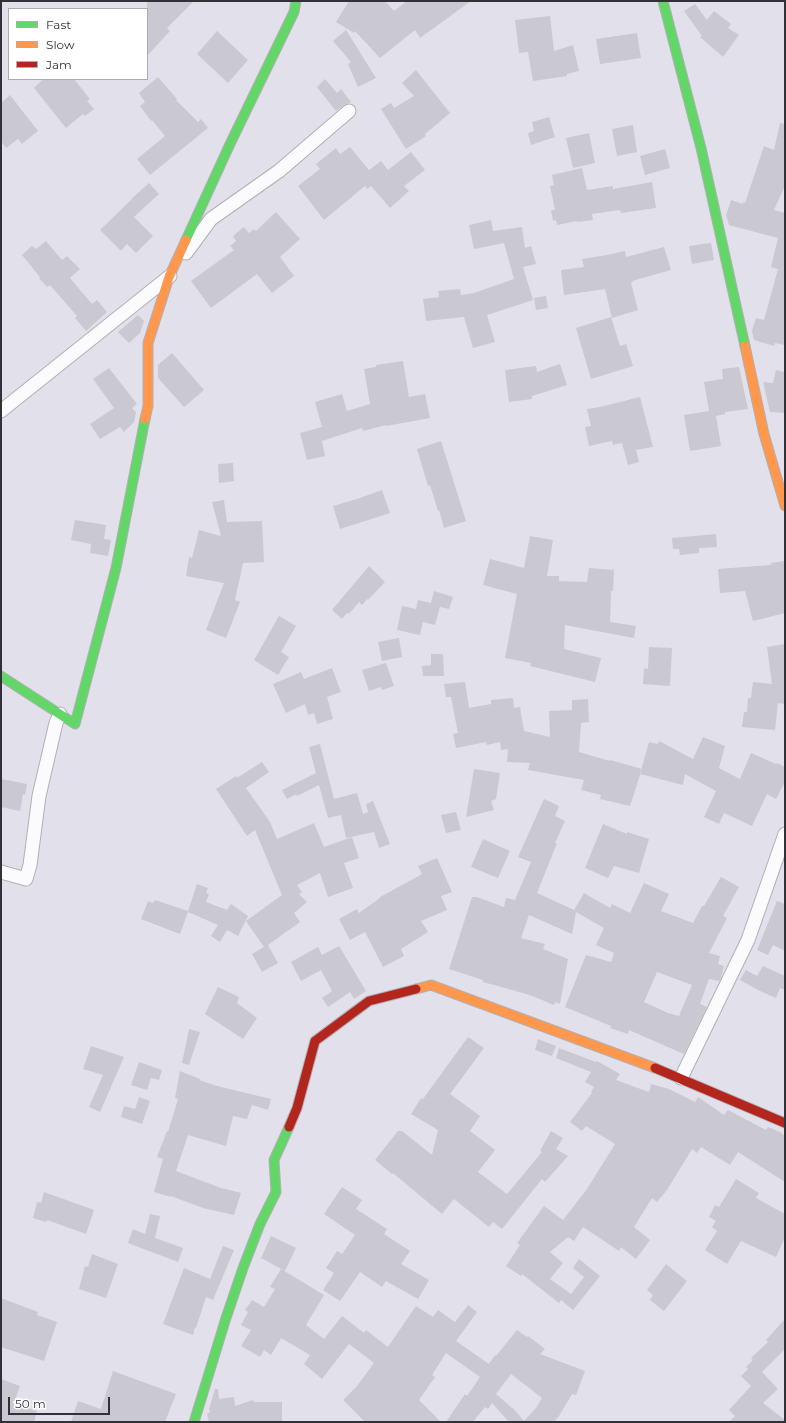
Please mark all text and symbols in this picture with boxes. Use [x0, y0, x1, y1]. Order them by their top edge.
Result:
legend [8, 8, 148, 80]
text: Fast [46, 17, 71, 32]
text: Slow [46, 37, 75, 52]
text: Jam [46, 57, 72, 72]
scale bar [10, 1389, 112, 1415]
text: 50 m [15, 1396, 46, 1411]

